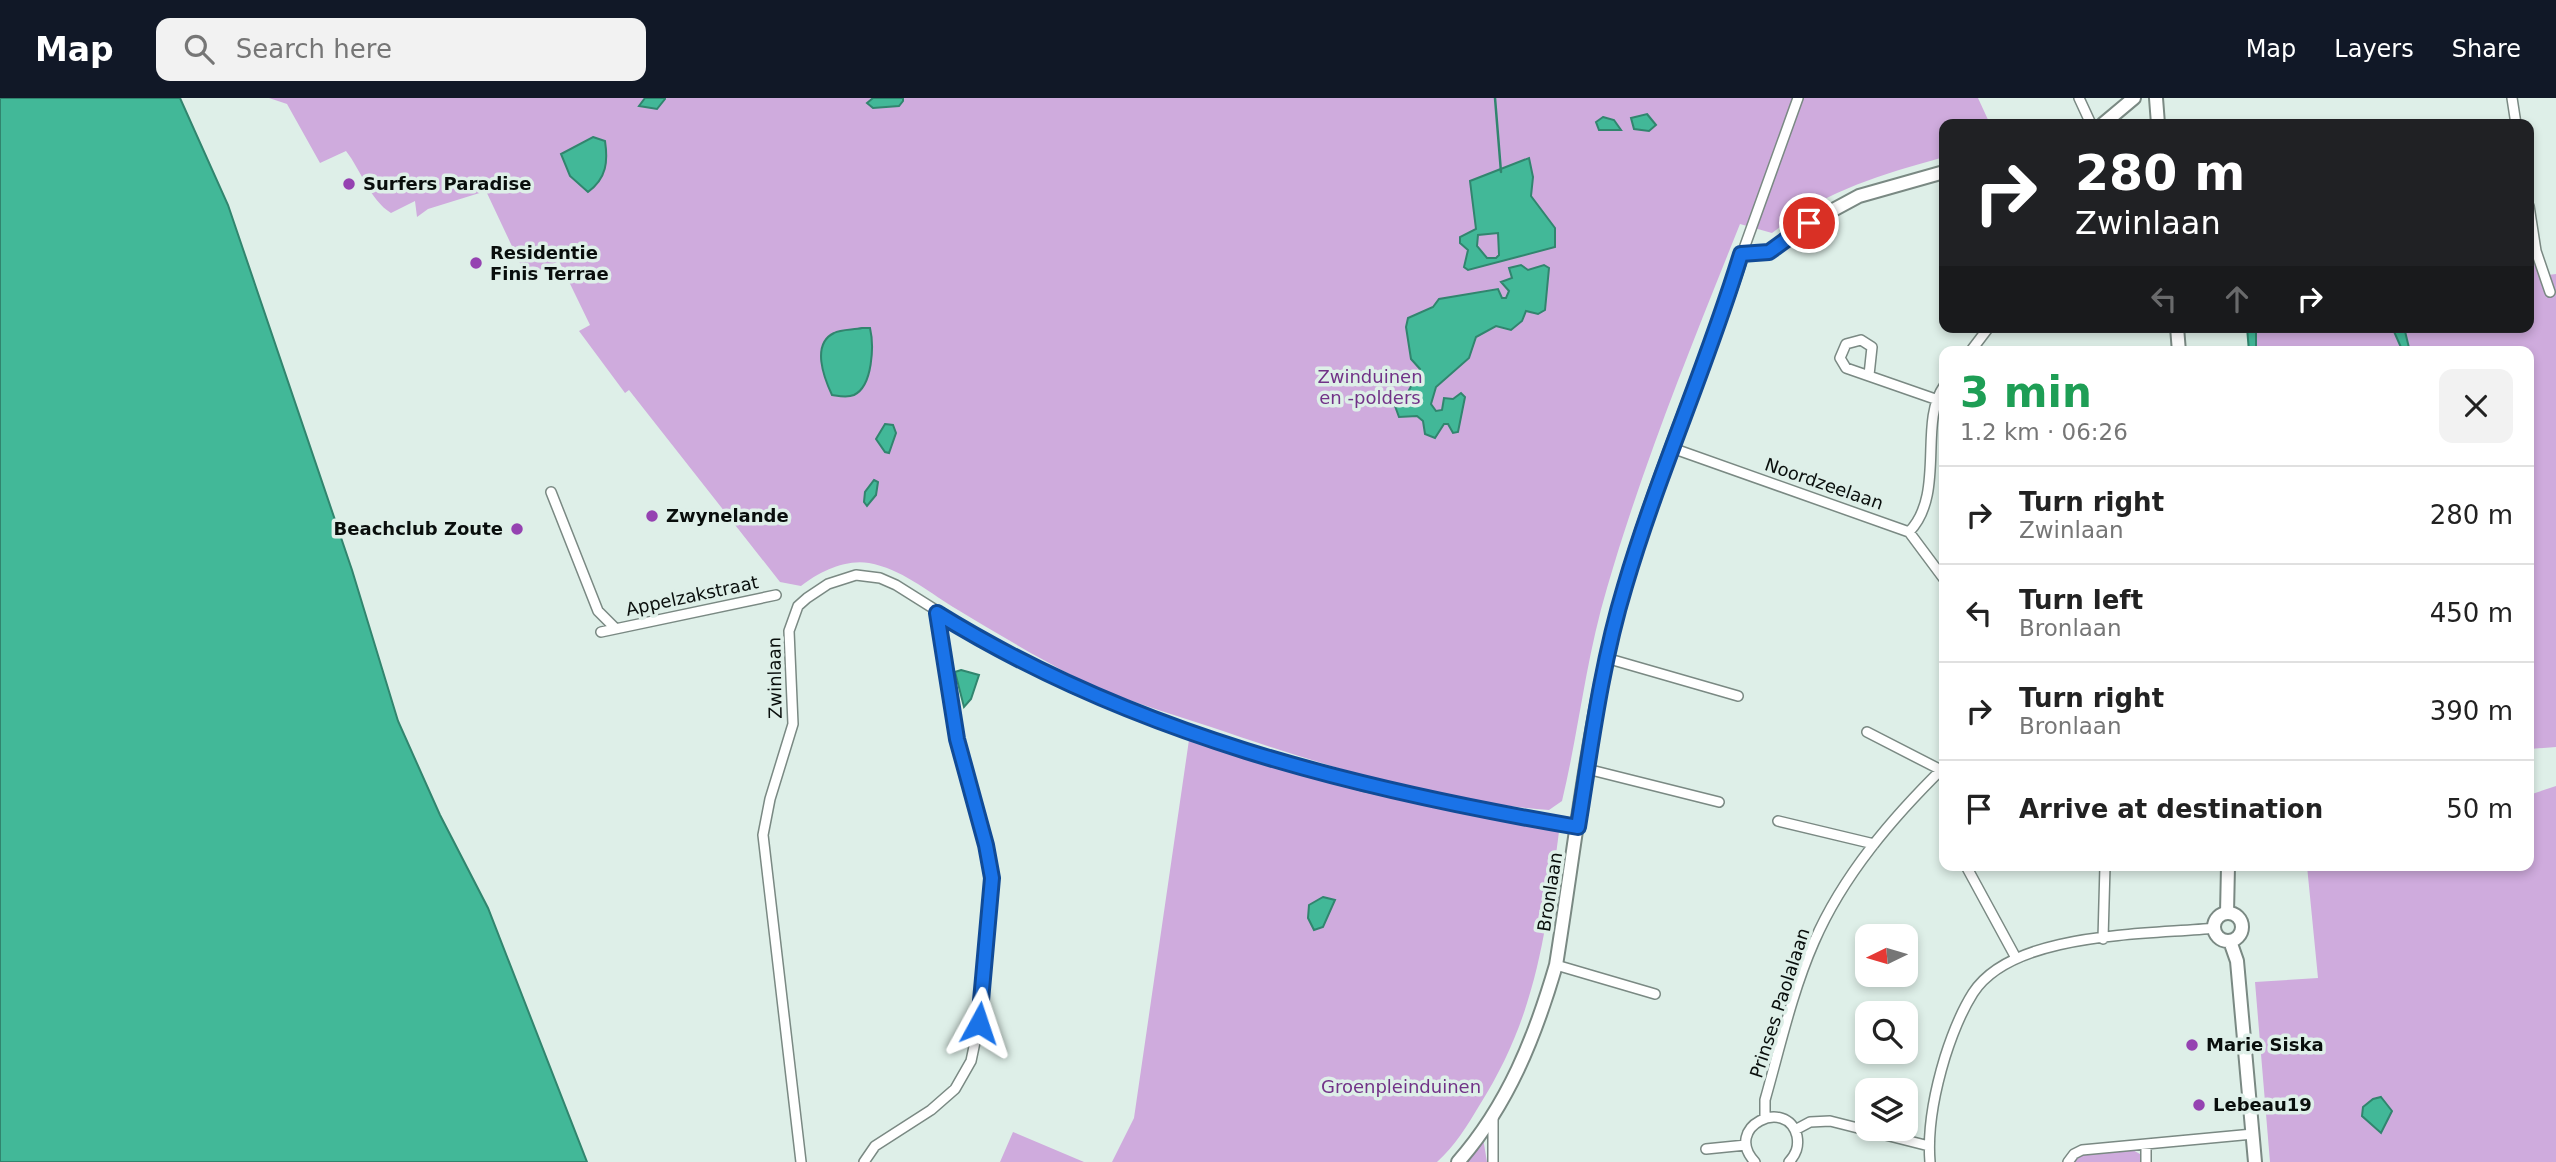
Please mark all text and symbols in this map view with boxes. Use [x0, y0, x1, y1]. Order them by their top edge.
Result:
search box [156, 18, 646, 81]
text: Map [35, 30, 114, 69]
icon: search [180, 30, 218, 68]
text: Search here [236, 34, 392, 64]
text: Map [2246, 35, 2296, 63]
text: Layers [2334, 35, 2414, 63]
text: Share [2452, 35, 2521, 63]
text: 280 m [2075, 145, 2245, 202]
icon: right [1960, 147, 2051, 238]
place label: Surfers Paradise [363, 173, 531, 194]
marker: Surfers Paradise [341, 176, 357, 192]
pin [1779, 193, 1839, 253]
icon: arrive [1790, 204, 1828, 242]
text: Zwinlaan [2075, 204, 2221, 242]
place label: Residentie Finis Terrae [490, 242, 609, 284]
marker: Residentie Finis Terrae [468, 255, 484, 271]
icon: left [2145, 280, 2183, 318]
icon: ahead [2218, 280, 2256, 318]
icon: right [2291, 280, 2329, 318]
park label: Zwinduinen en -polders [1317, 366, 1423, 408]
text: 3 min [1960, 368, 2092, 417]
button: close [2439, 369, 2513, 443]
text: 1.2 km · 06:26 [1960, 419, 2128, 445]
street label: Noordzeelaan [1762, 453, 1886, 514]
text: Turn right [2019, 487, 2164, 517]
icon: right [1960, 496, 1998, 534]
text: 280 m [2430, 500, 2513, 530]
place label: Zwynelande [666, 505, 789, 526]
marker: Zwynelande [644, 508, 660, 524]
text: Zwinlaan [2019, 517, 2124, 543]
place label: Beachclub Zoute [334, 518, 503, 539]
marker: Beachclub Zoute [509, 521, 525, 537]
street label: Appelzakstraat [624, 571, 760, 620]
text: Turn left [2019, 585, 2143, 615]
icon: left [1960, 594, 1998, 632]
text: 450 m [2430, 598, 2513, 628]
text: Bronlaan [2019, 615, 2122, 641]
street label: Zwinlaan [763, 637, 786, 719]
text: Turn right [2019, 683, 2164, 713]
icon: right [1960, 692, 1998, 730]
text: 390 m [2430, 696, 2513, 726]
text: Bronlaan [2019, 713, 2122, 739]
icon: arrive [1960, 790, 1998, 828]
text: Arrive at destination [2019, 794, 2323, 824]
text: 50 m [2446, 794, 2513, 824]
street label: Bronlaan [1533, 851, 1566, 933]
north arrow [1855, 924, 1918, 987]
map controls [1855, 924, 1918, 1141]
street label: Prinses Paolalaan [1745, 925, 1814, 1081]
position arrow [942, 986, 1016, 1060]
button: search [1855, 1001, 1918, 1064]
place label: Marie Siska [2206, 1034, 2324, 1055]
marker: Marie Siska [2184, 1037, 2200, 1053]
park label: Groenpleinduinen [1321, 1076, 1481, 1097]
button: layers [1855, 1078, 1918, 1141]
place label: Lebeau19 [2213, 1094, 2312, 1115]
marker: Lebeau19 [2191, 1097, 2207, 1113]

